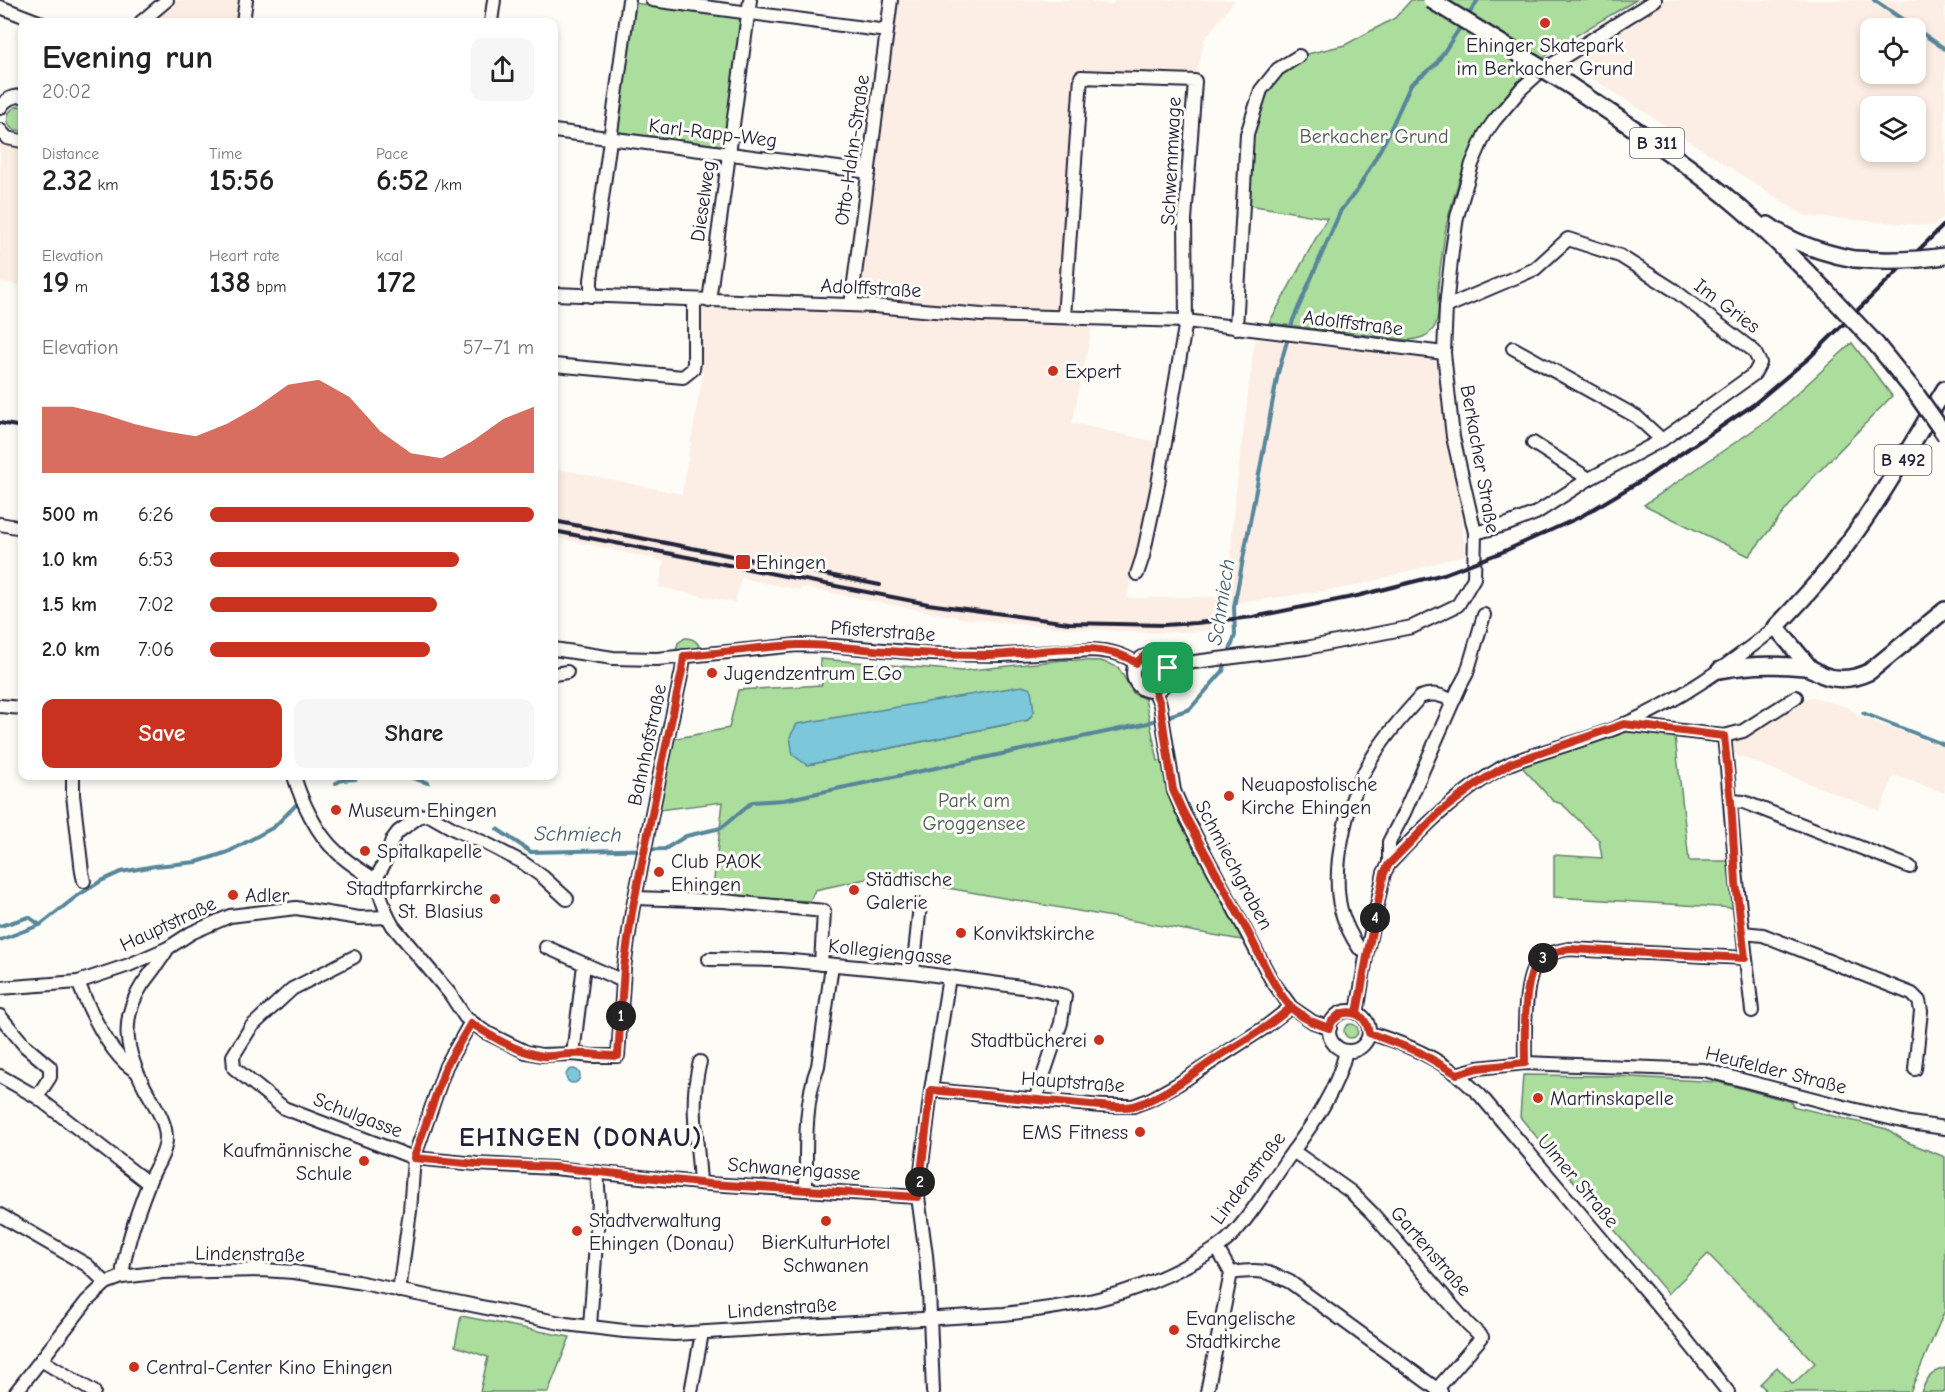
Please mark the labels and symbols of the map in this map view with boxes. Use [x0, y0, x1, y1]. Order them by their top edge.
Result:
marker: Ehinger Skatepark im Berkacher Grund [1538, 16, 1552, 30]
place label: Ehinger Skatepark im Berkacher Grund [1457, 34, 1633, 80]
street label: Otto-Hahn-Straße [830, 73, 874, 227]
street label: Schwemmwage [1156, 96, 1186, 226]
street label: Karl-Rapp-Weg [647, 114, 779, 152]
park label: Berkacher Grund [1299, 125, 1449, 148]
road number: B 311 [1630, 128, 1684, 158]
street label: Dieselweg [686, 159, 720, 243]
street label: Adolffstraße [820, 274, 922, 302]
street label: Im Gries [1690, 274, 1764, 338]
street label: Adolffstraße [1302, 305, 1404, 341]
place label: Expert [1065, 360, 1122, 383]
marker: Expert [1046, 364, 1060, 378]
street label: Berkacher Straße [1456, 383, 1504, 535]
road number: B 492 [1874, 445, 1932, 475]
place label: Ehingen [756, 551, 826, 574]
marker: Ehingen [734, 553, 752, 571]
water label: Schmiech [1202, 557, 1240, 647]
street label: Pfisterstraße [830, 616, 936, 646]
pin [1142, 642, 1193, 693]
place label: Jugendzentrum E.Go [724, 662, 902, 685]
marker: Jugendzentrum E.Go [705, 666, 719, 680]
street label: Bahnhofstraße [623, 682, 671, 808]
place label: Neuapostolische Kirche Ehingen [1241, 773, 1377, 819]
park label: Park am Groggensee [922, 789, 1026, 835]
marker: Neuapostolische Kirche Ehingen [1222, 789, 1236, 803]
street label: Schmiechgraben [1190, 796, 1278, 934]
place label: Museum Ehingen [348, 799, 497, 822]
marker: Museum Ehingen [329, 803, 343, 817]
water label: Schmiech [534, 821, 622, 847]
place label: Spitalkapelle [377, 840, 482, 863]
marker: Spitalkapelle [358, 844, 372, 858]
place label: Club PAOK Ehingen [671, 850, 761, 896]
marker: Club PAOK Ehingen [652, 865, 666, 879]
place label: Städtische Galerie [866, 868, 952, 914]
place label: Stadtpfarrkirche St. Blasius [346, 877, 483, 923]
marker: Städtische Galerie [847, 883, 861, 897]
place label: Adler [245, 884, 290, 907]
marker: Adler [226, 888, 240, 902]
street label: Hauptstraße [116, 892, 220, 956]
marker: Stadtpfarrkirche St. Blasius [488, 892, 502, 906]
pin: 4 [1360, 903, 1390, 933]
place label: Konviktskirche [973, 922, 1094, 945]
marker: Konviktskirche [954, 926, 968, 940]
street label: Kollegiengasse [827, 934, 953, 970]
pin: 3 [1528, 943, 1558, 973]
pin: 1 [606, 1001, 636, 1031]
place label: Stadtbücherei [971, 1029, 1087, 1052]
marker: Stadtbücherei [1092, 1033, 1106, 1047]
street label: Heufelder Straße [1703, 1041, 1849, 1099]
street label: Hauptstraße [1021, 1067, 1125, 1097]
place label: Martinskapelle [1550, 1087, 1674, 1110]
street label: Schulgasse [310, 1088, 406, 1142]
marker: Martinskapelle [1531, 1091, 1545, 1105]
place label: EMS Fitness [1022, 1121, 1128, 1144]
district label: EHINGEN (DONAU) [459, 1123, 703, 1153]
marker: EMS Fitness [1133, 1125, 1147, 1139]
street label: Lindenstraße [1206, 1127, 1290, 1229]
street label: Ulmer Straße [1532, 1130, 1624, 1232]
place label: Kaufmännische Schule [223, 1139, 352, 1185]
street label: Schwanengasse [727, 1153, 861, 1185]
marker: Kaufmännische Schule [357, 1154, 371, 1168]
pin: 2 [905, 1167, 935, 1197]
street label: Gartenstraße [1386, 1201, 1476, 1301]
place label: Stadtverwaltung Ehingen (Donau) [589, 1209, 734, 1255]
marker: BierKulturHotel Schwanen [819, 1214, 833, 1228]
marker: Stadtverwaltung Ehingen (Donau) [570, 1224, 584, 1238]
place label: BierKulturHotel Schwanen [762, 1231, 890, 1277]
street label: Lindenstraße [195, 1242, 305, 1266]
street label: Lindenstraße [726, 1293, 838, 1323]
place label: Evangelische Stadtkirche [1186, 1307, 1296, 1353]
marker: Evangelische Stadtkirche [1167, 1323, 1181, 1337]
place label: Central-Center Kino Ehingen [146, 1356, 393, 1379]
marker: Central-Center Kino Ehingen [127, 1360, 141, 1374]

